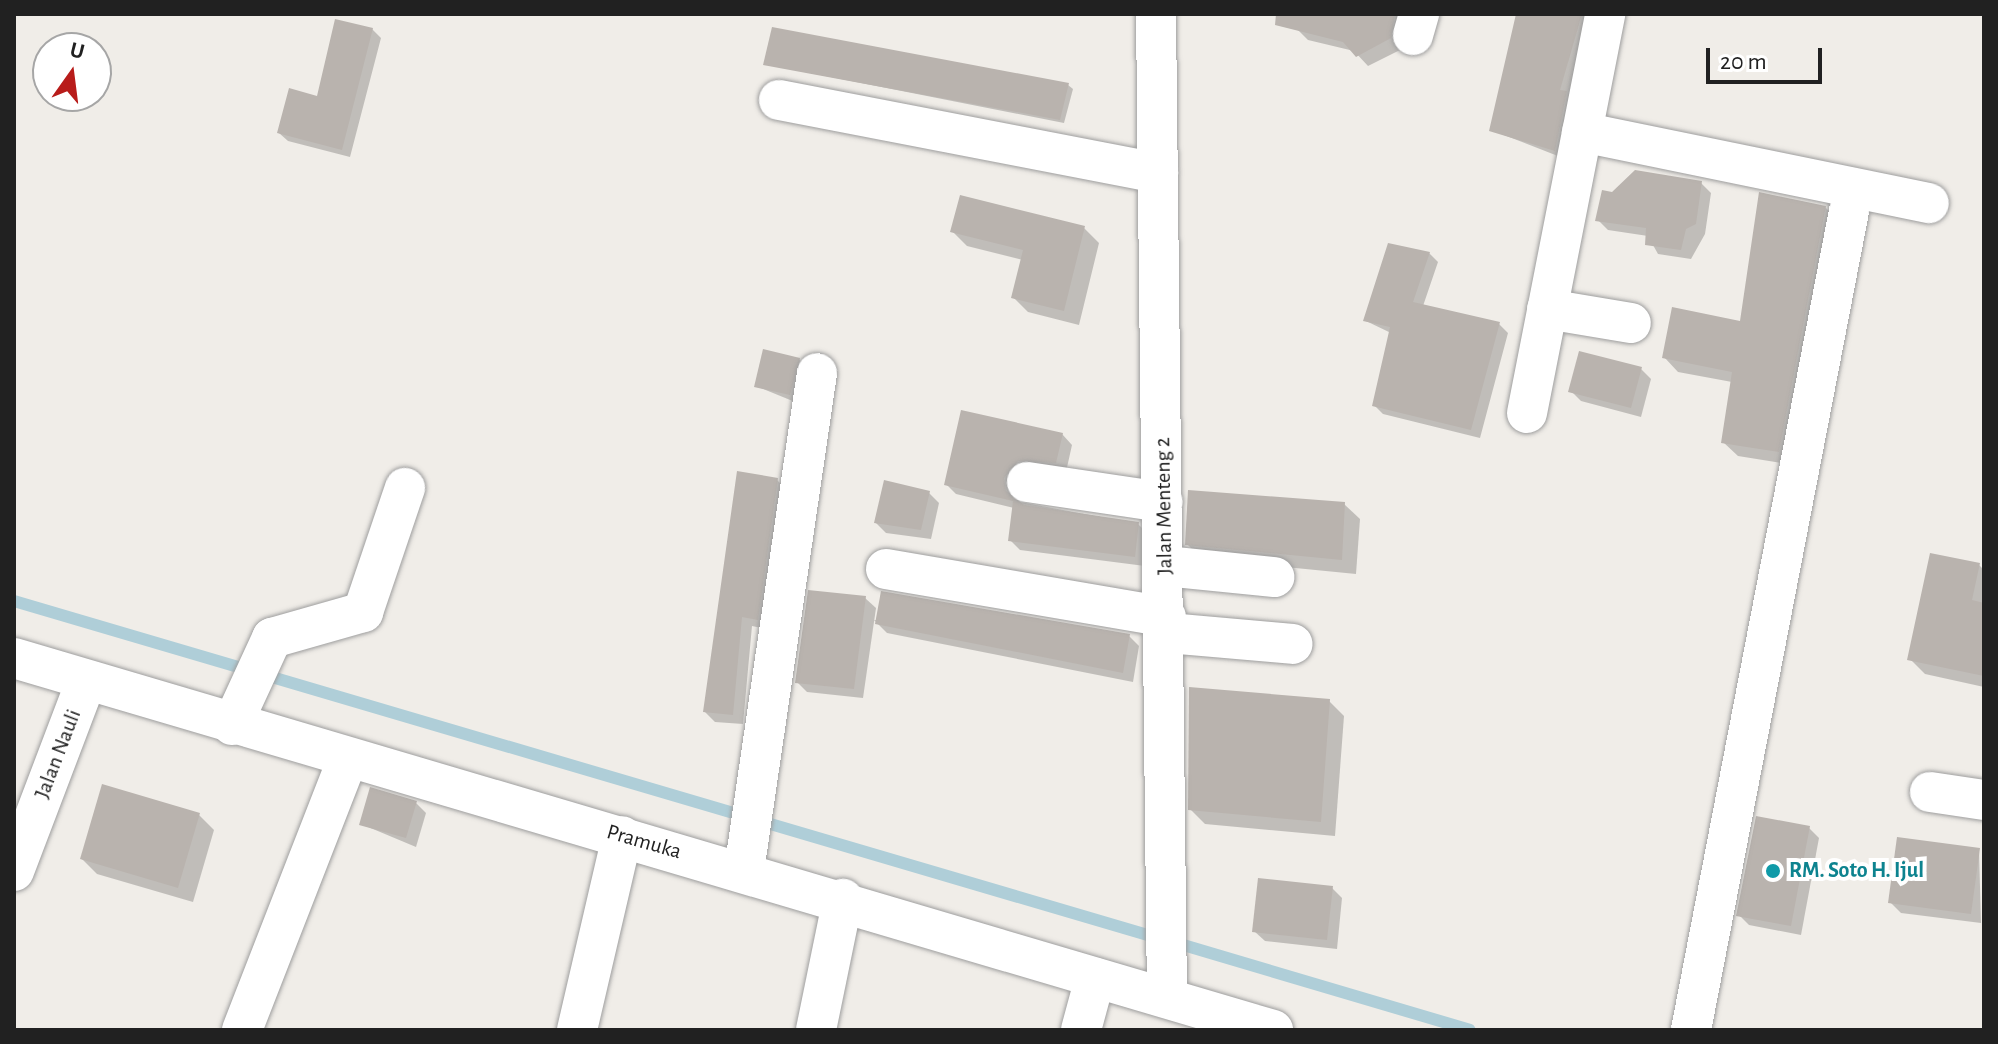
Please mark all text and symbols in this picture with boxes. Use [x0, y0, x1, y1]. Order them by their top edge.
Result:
north arrow [32, 32, 112, 112]
scale bar [1710, 32, 1826, 82]
text: U [68, 38, 87, 63]
text: 20 m [1720, 50, 1767, 74]
street label: Jalan Menteng 2 [1150, 437, 1178, 575]
street label: Jalan Nauli [29, 706, 87, 802]
street label: Pramuka [604, 819, 684, 865]
place label: RM. Soto H. Ijul [1789, 858, 1924, 884]
marker: RM. Soto H. Ijul [1764, 862, 1782, 880]

